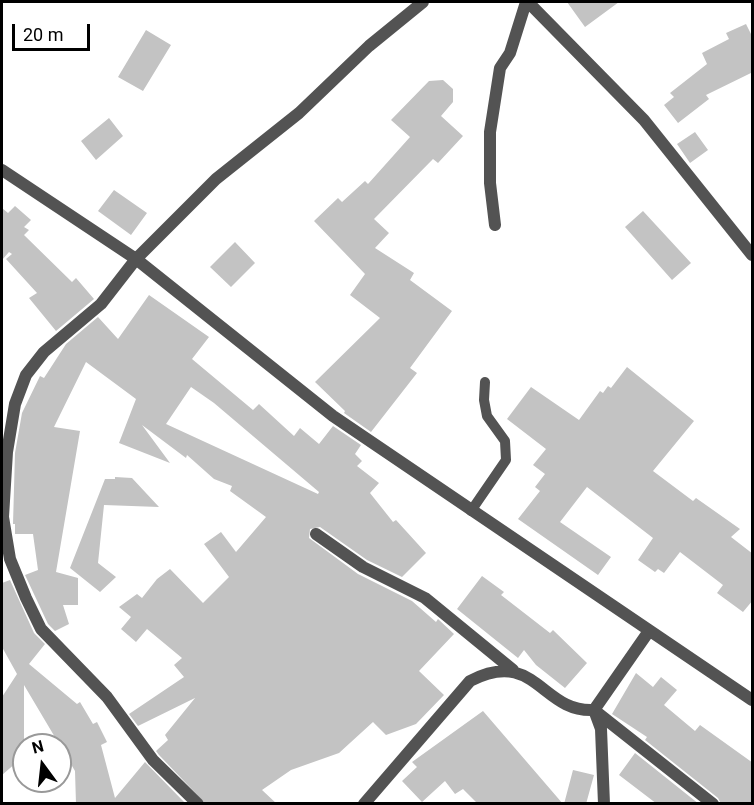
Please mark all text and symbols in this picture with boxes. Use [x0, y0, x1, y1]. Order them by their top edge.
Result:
scale bar [15, 12, 93, 50]
text: 20 m [23, 24, 63, 45]
north arrow [12, 733, 72, 793]
text: N [30, 736, 46, 758]

